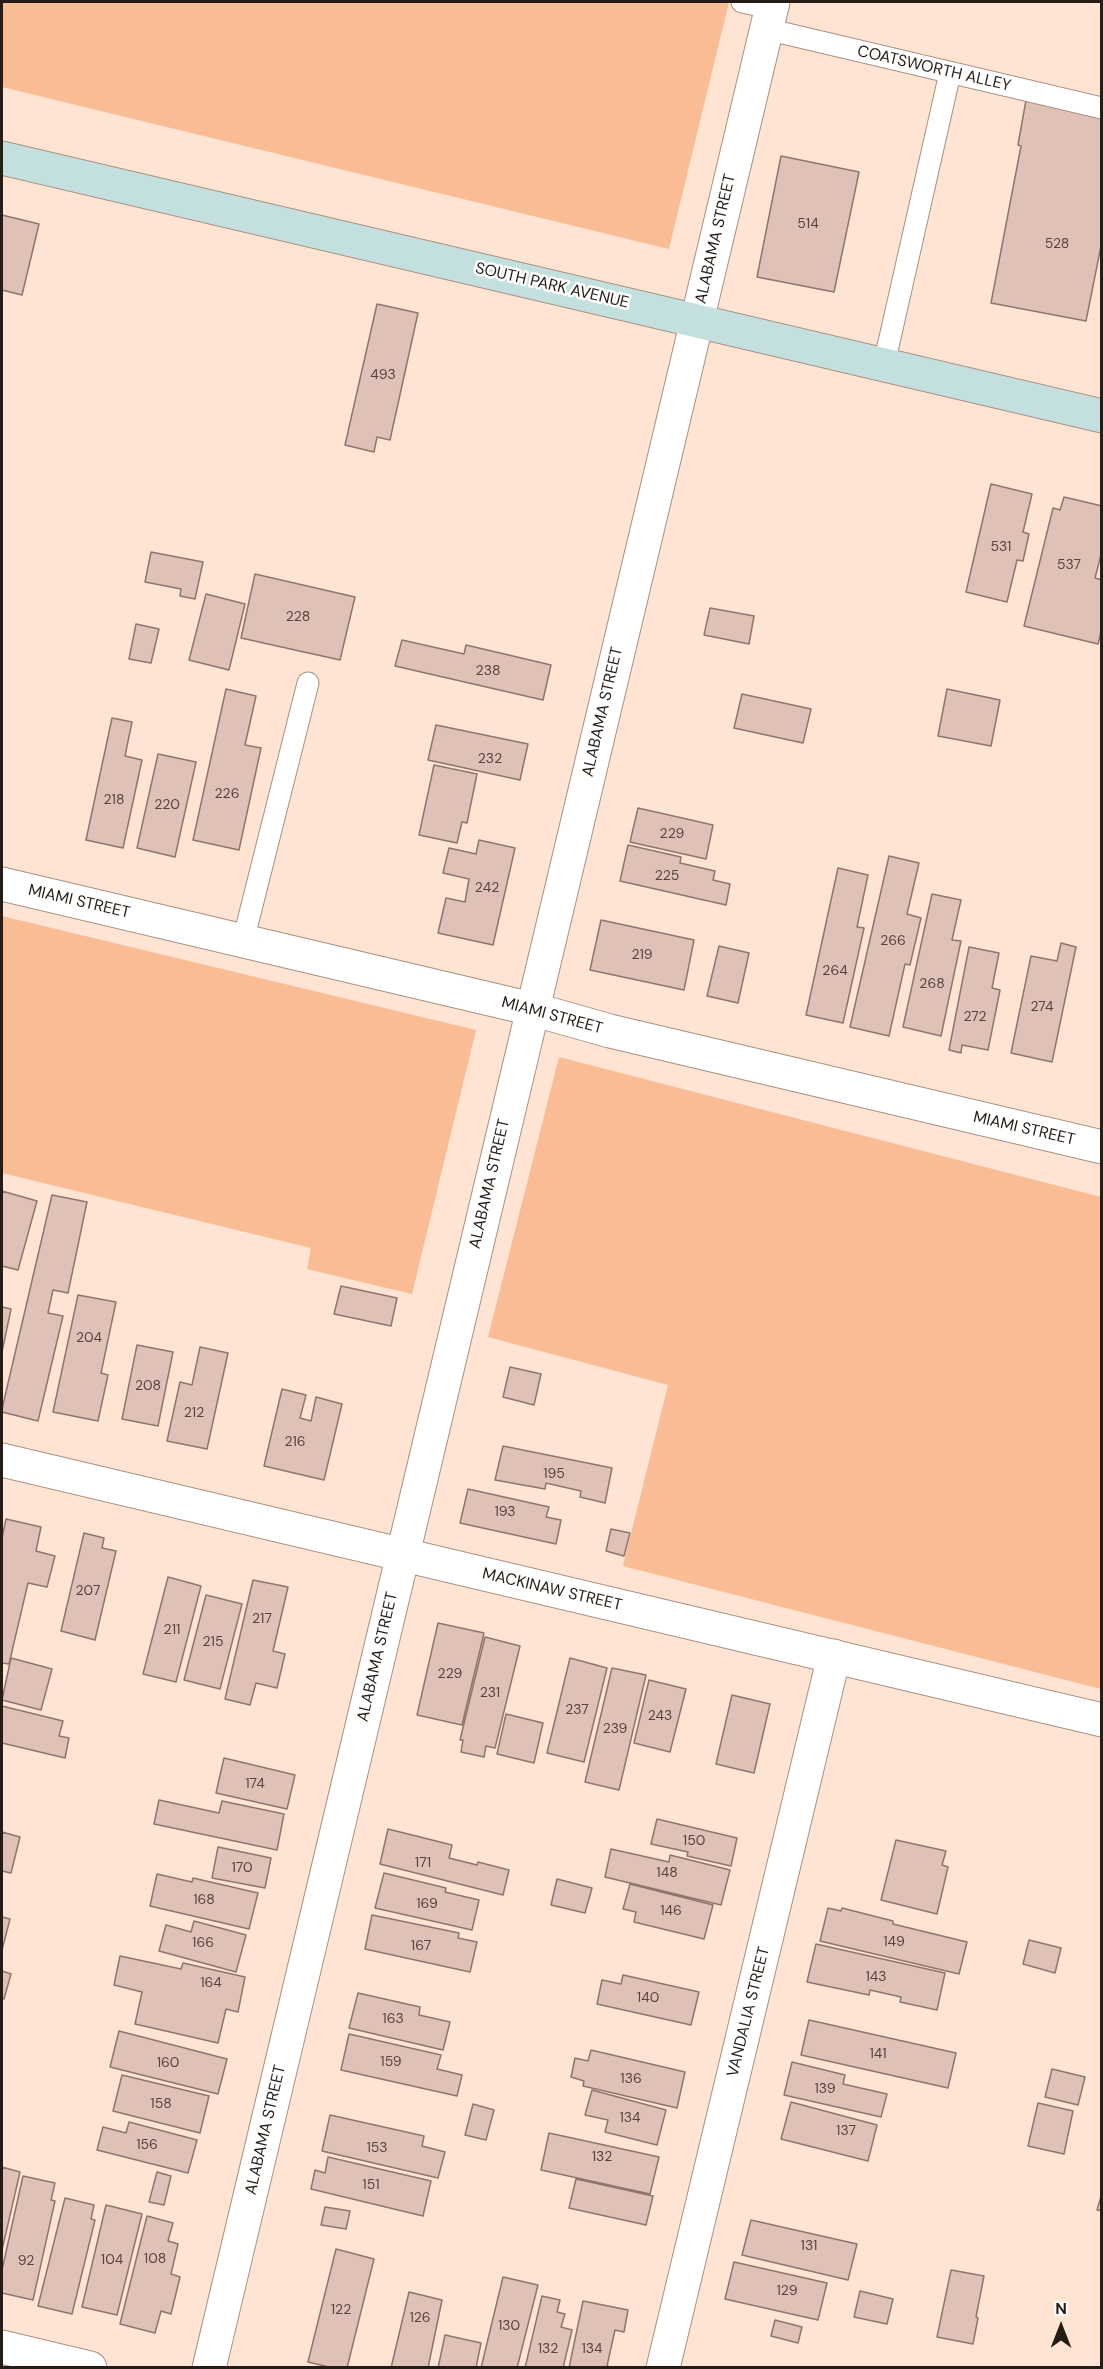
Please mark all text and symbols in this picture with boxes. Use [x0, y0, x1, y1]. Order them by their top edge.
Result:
street label: COATSWORTH ALLEY [855, 42, 1013, 96]
street label: ALABAMA STREET [692, 172, 740, 306]
house number: 514 [797, 216, 819, 232]
house number: 528 [1045, 236, 1069, 252]
street label: SOUTH PARK AVENUE [473, 259, 631, 313]
house number: 493 [370, 367, 396, 383]
house number: 531 [991, 539, 1011, 555]
house number: 537 [1057, 557, 1081, 573]
house number: 228 [286, 609, 310, 625]
street label: ALABAMA STREET [579, 645, 627, 779]
house number: 238 [476, 663, 500, 679]
house number: 232 [478, 751, 502, 767]
house number: 226 [215, 786, 239, 802]
house number: 218 [104, 792, 124, 808]
house number: 220 [154, 797, 180, 813]
house number: 229 [660, 826, 684, 842]
house number: 225 [655, 868, 679, 884]
house number: 242 [475, 880, 499, 896]
street label: MIAMI STREET [26, 881, 132, 923]
house number: 266 [880, 933, 906, 949]
house number: 219 [631, 947, 653, 963]
house number: 264 [822, 963, 848, 979]
house number: 268 [919, 976, 945, 992]
street label: MIAMI STREET [499, 993, 605, 1039]
house number: 274 [1031, 999, 1053, 1015]
house number: 272 [963, 1009, 987, 1025]
street label: MIAMI STREET [971, 1108, 1077, 1150]
street label: ALABAMA STREET [466, 1117, 514, 1251]
house number: 204 [76, 1330, 102, 1346]
house number: 208 [135, 1378, 161, 1394]
house number: 212 [184, 1405, 204, 1421]
house number: 216 [284, 1434, 306, 1450]
house number: 195 [543, 1466, 565, 1482]
house number: 193 [494, 1504, 516, 1520]
street label: MACKINAW STREET [480, 1565, 624, 1615]
house number: 207 [76, 1583, 100, 1599]
street label: ALABAMA STREET [354, 1590, 402, 1724]
house number: 217 [252, 1611, 272, 1627]
house number: 211 [164, 1622, 180, 1638]
house number: 215 [203, 1634, 223, 1650]
house number: 229 [438, 1666, 462, 1682]
house number: 231 [480, 1685, 500, 1701]
house number: 237 [565, 1702, 589, 1718]
house number: 243 [648, 1708, 672, 1724]
house number: 239 [603, 1721, 627, 1737]
house number: 174 [245, 1776, 265, 1792]
house number: 150 [683, 1833, 705, 1849]
house number: 171 [415, 1855, 431, 1871]
house number: 170 [231, 1860, 253, 1876]
house number: 148 [656, 1865, 678, 1881]
house number: 168 [193, 1892, 215, 1908]
house number: 169 [416, 1896, 438, 1912]
house number: 146 [660, 1903, 682, 1919]
house number: 149 [883, 1934, 905, 1950]
house number: 166 [192, 1935, 214, 1951]
house number: 167 [411, 1938, 431, 1954]
street label: VANDALIA STREET [724, 1945, 774, 2079]
house number: 143 [865, 1969, 887, 1985]
house number: 164 [200, 1975, 222, 1991]
house number: 140 [637, 1990, 659, 2006]
house number: 163 [382, 2011, 404, 2027]
house number: 141 [869, 2046, 887, 2062]
house number: 159 [380, 2054, 402, 2070]
house number: 160 [157, 2055, 179, 2071]
street label: ALABAMA STREET [242, 2063, 290, 2197]
house number: 136 [620, 2071, 642, 2087]
house number: 139 [814, 2081, 836, 2097]
house number: 158 [150, 2096, 172, 2112]
house number: 134 [619, 2110, 641, 2126]
house number: 137 [836, 2123, 856, 2139]
house number: 156 [136, 2137, 158, 2153]
house number: 153 [366, 2140, 388, 2156]
house number: 132 [592, 2149, 612, 2165]
house number: 151 [362, 2177, 380, 2193]
house number: 131 [801, 2238, 817, 2254]
house number: 108 [144, 2251, 166, 2267]
house number: 104 [101, 2252, 123, 2268]
house number: 92 [18, 2253, 34, 2269]
house number: 129 [776, 2283, 798, 2299]
north arrow [1031, 2297, 1091, 2357]
text: N [1055, 2298, 1067, 2319]
house number: 122 [331, 2302, 351, 2318]
house number: 126 [409, 2310, 431, 2326]
house number: 130 [498, 2318, 520, 2334]
house number: 132 [538, 2341, 558, 2357]
house number: 134 [581, 2341, 603, 2357]

